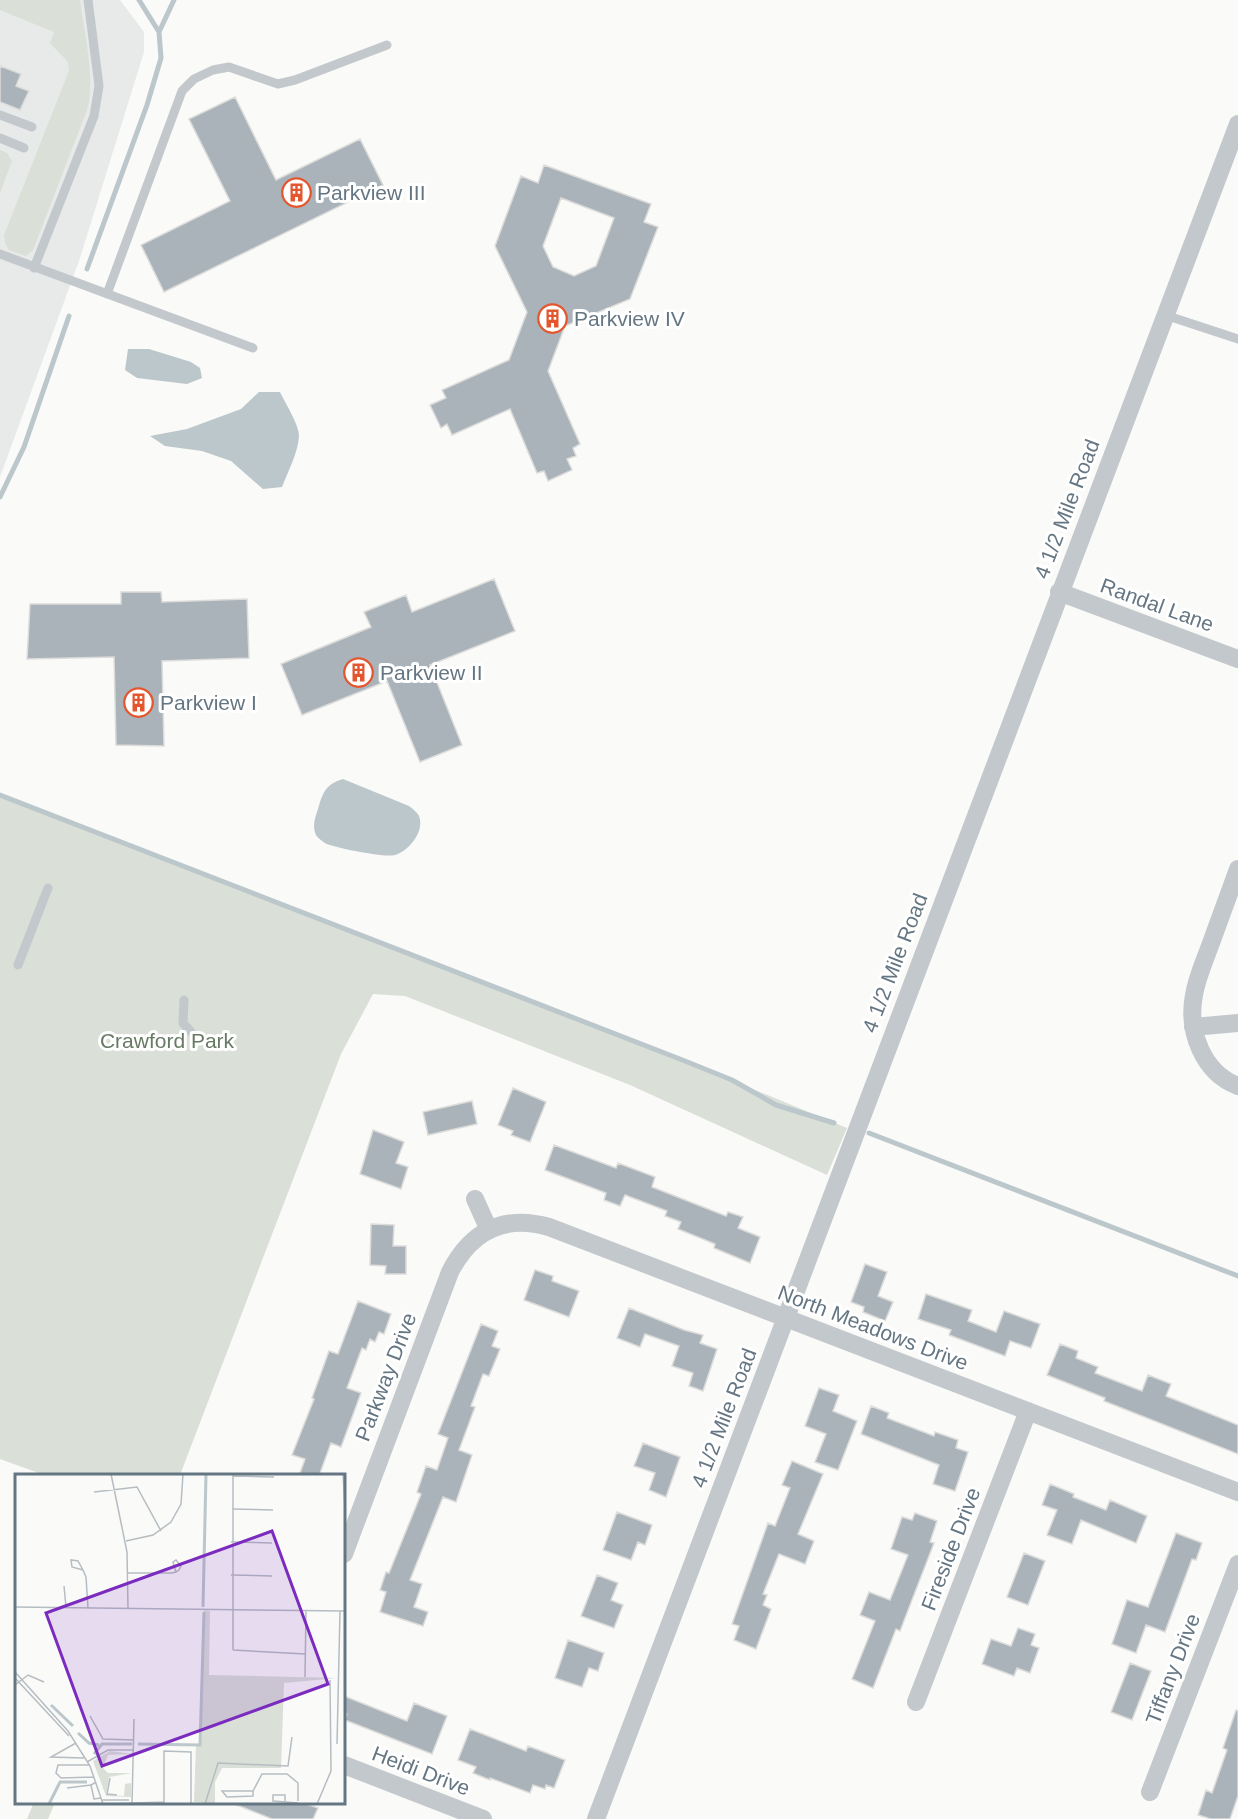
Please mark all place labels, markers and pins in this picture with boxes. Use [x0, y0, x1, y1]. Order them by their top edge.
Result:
building icon: Parkview III [280, 177, 312, 209]
place label: Parkview III [317, 181, 426, 204]
building icon: Parkview IV [537, 303, 569, 335]
place label: Parkview IV [574, 307, 685, 330]
building icon: Parkview II [343, 657, 375, 689]
place label: Parkview II [380, 661, 483, 684]
building icon: Parkview I [123, 687, 155, 719]
place label: Parkview I [160, 691, 257, 714]

